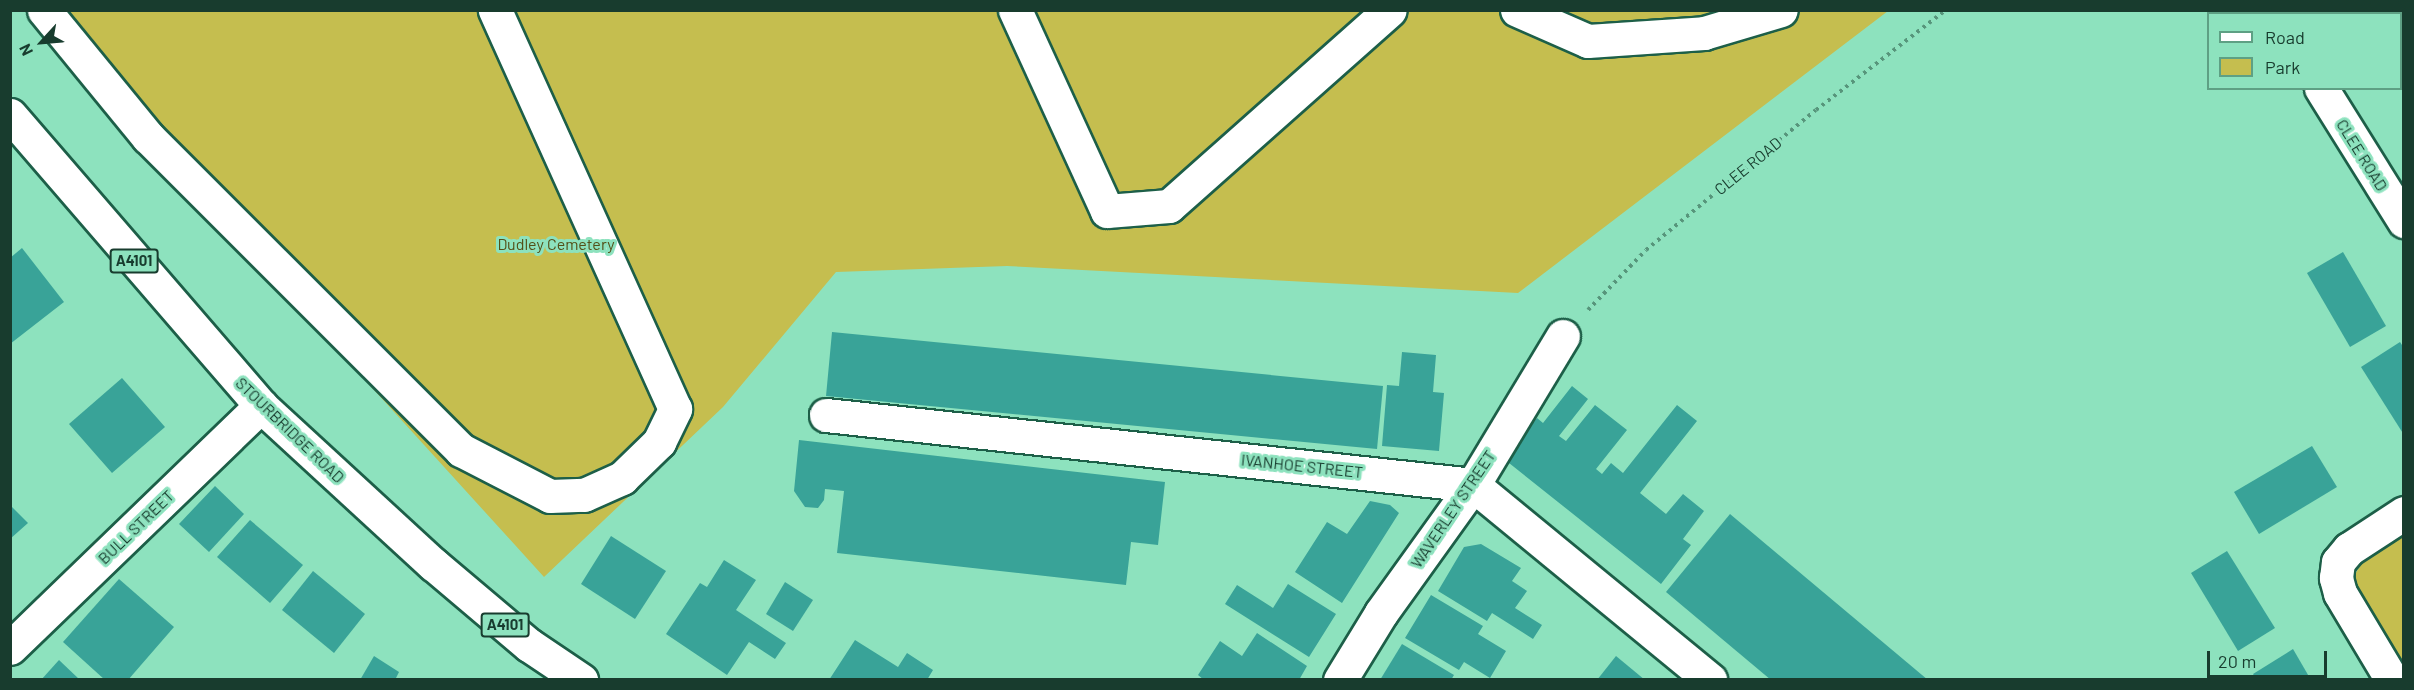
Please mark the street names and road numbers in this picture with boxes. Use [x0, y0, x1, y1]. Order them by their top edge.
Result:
street label: CLEE ROAD [2332, 116, 2392, 194]
street label: CLEE ROAD [1711, 133, 1785, 199]
road number: A4101 [108, 249, 160, 273]
street label: STOURBRIDGE ROAD [232, 373, 348, 487]
street label: WAVERLEY STREET [1407, 447, 1499, 571]
street label: IVANHOE STREET [1240, 450, 1364, 482]
street label: BULL STREET [94, 486, 178, 568]
road number: A4101 [480, 613, 530, 637]

